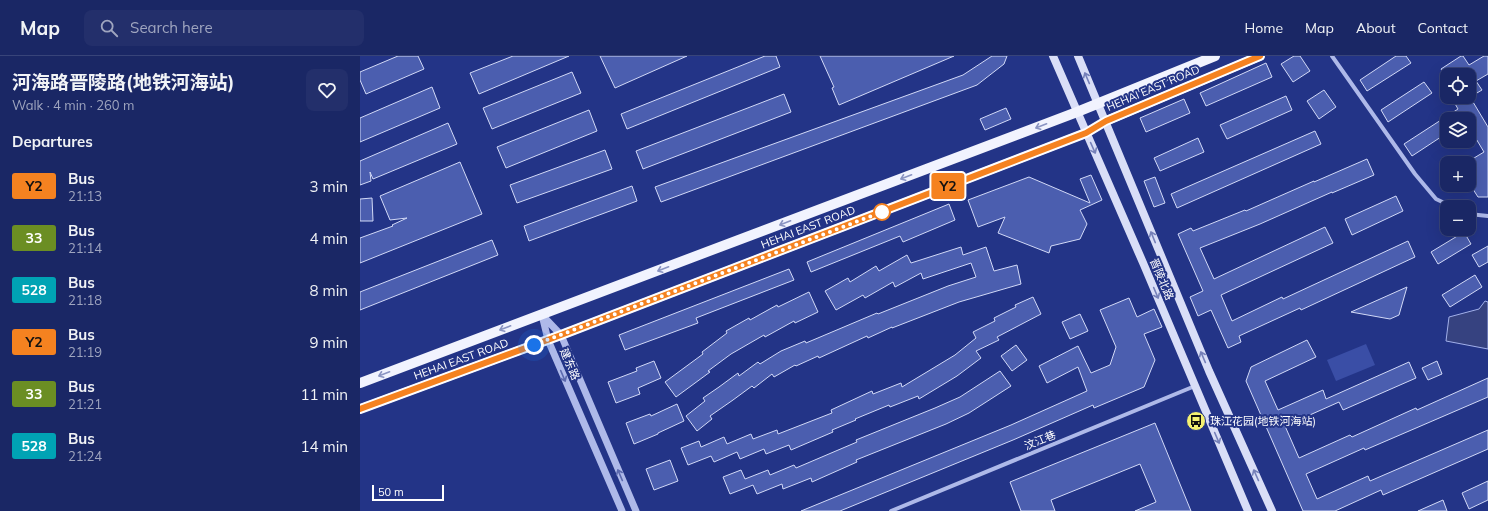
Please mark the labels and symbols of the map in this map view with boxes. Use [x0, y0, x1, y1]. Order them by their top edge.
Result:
street label: HEHAI EAST ROAD [1104, 62, 1202, 114]
one-way arrow [1083, 72, 1091, 84]
one-way arrow [1035, 122, 1047, 130]
one-way arrow [1090, 141, 1097, 153]
one-way arrow [901, 173, 913, 181]
line badge: Y2 [930, 173, 966, 199]
street label: HEHAI EAST ROAD [759, 203, 857, 251]
unlabelled marker [873, 203, 891, 221]
one-way arrow [779, 219, 791, 227]
one-way arrow [1148, 231, 1156, 243]
street label: 晋陵北路 [1147, 256, 1177, 302]
one-way arrow [657, 265, 669, 273]
one-way arrow [1152, 286, 1160, 298]
one-way arrow [500, 325, 512, 333]
street label: HEHAI EAST ROAD [412, 335, 510, 383]
your location [524, 335, 544, 355]
street label: 建东路 [557, 346, 583, 382]
one-way arrow [1198, 351, 1206, 363]
one-way arrow [560, 369, 568, 381]
one-way arrow [378, 371, 390, 379]
bus stop icon: 珠江花园(地铁河海站) [1185, 410, 1207, 432]
place label: 珠江花园(地铁河海站) [1210, 414, 1316, 428]
street label: 汶江巷 [1022, 427, 1058, 453]
one-way arrow [1214, 432, 1221, 444]
one-way arrow [616, 470, 624, 482]
one-way arrow [1252, 470, 1259, 482]
scale bar [372, 483, 444, 502]

